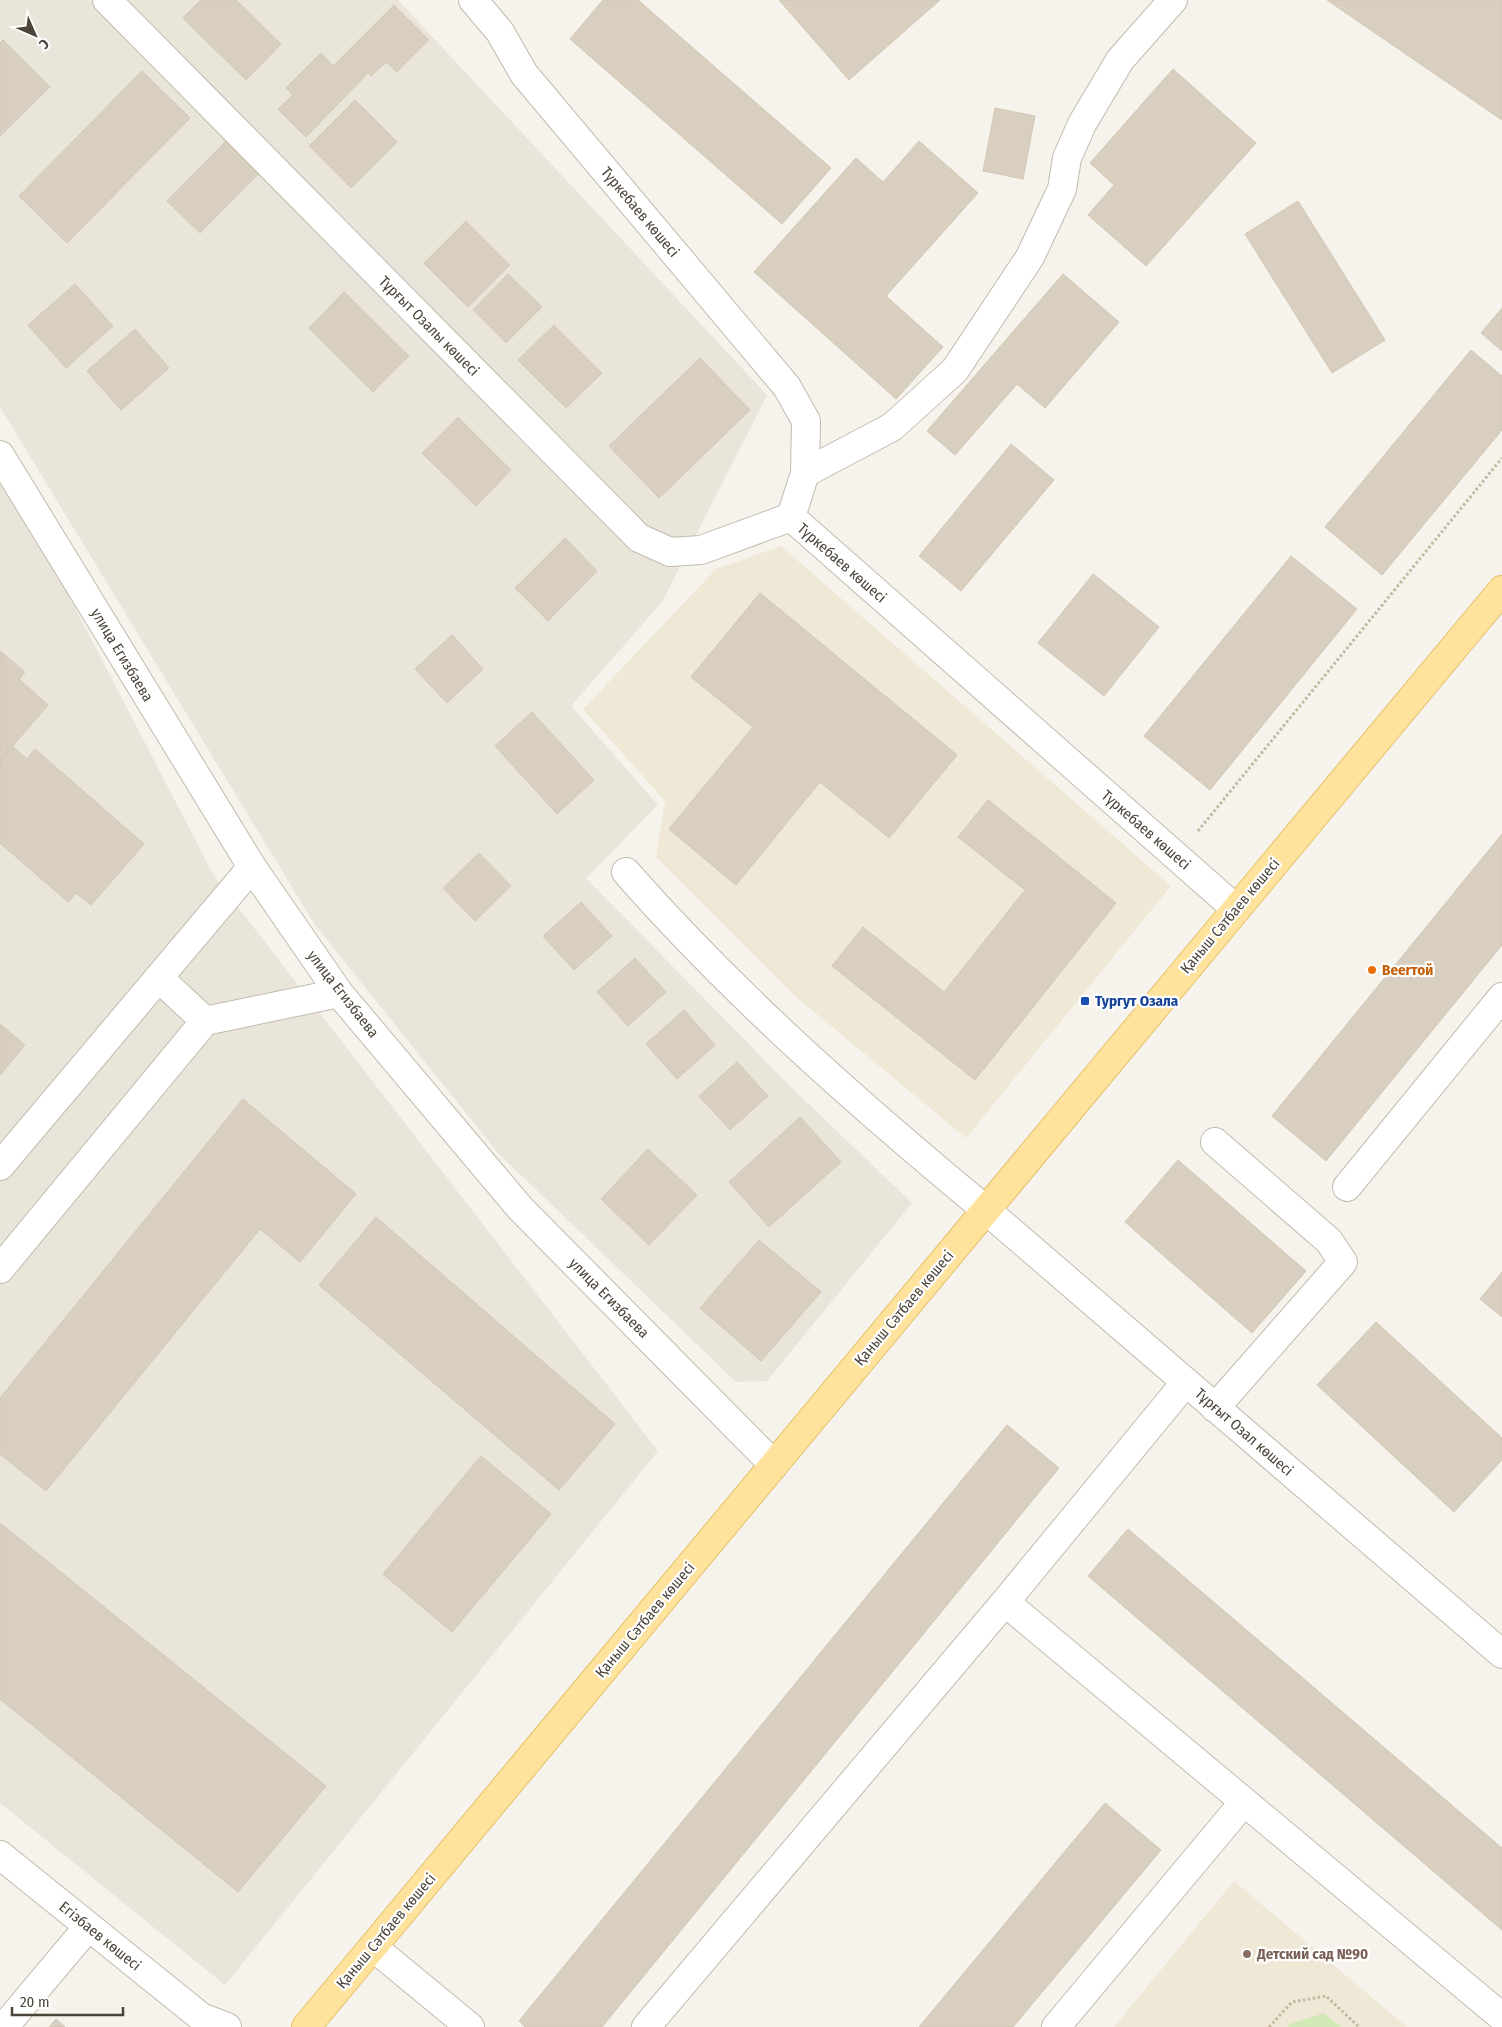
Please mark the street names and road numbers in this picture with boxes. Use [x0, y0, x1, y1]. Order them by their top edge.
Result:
street label: Түркебаев көшесі [597, 163, 683, 261]
street label: Тұрғыт Озалы көшесі [375, 272, 483, 380]
street label: Түркебаев көшесі [794, 519, 890, 607]
street label: улица Егизбаева [87, 605, 157, 705]
street label: Түркебаев көшесі [1098, 786, 1194, 874]
street label: Қаныш Сәтбаев көшесі [1177, 855, 1283, 977]
street label: улица Егизбаева [303, 947, 383, 1041]
street label: Қаныш Сәтбаев көшесі [851, 1247, 957, 1369]
street label: улица Егизбаева [565, 1254, 653, 1342]
street label: Тұрғыт Озал көшесі [1191, 1385, 1297, 1479]
street label: Қаныш Сәтбаев көшесі [592, 1559, 698, 1681]
street label: Қаныш Сәтбаев көшесі [333, 1870, 439, 1992]
street label: Егізбаев көшесі [56, 1898, 144, 1974]

